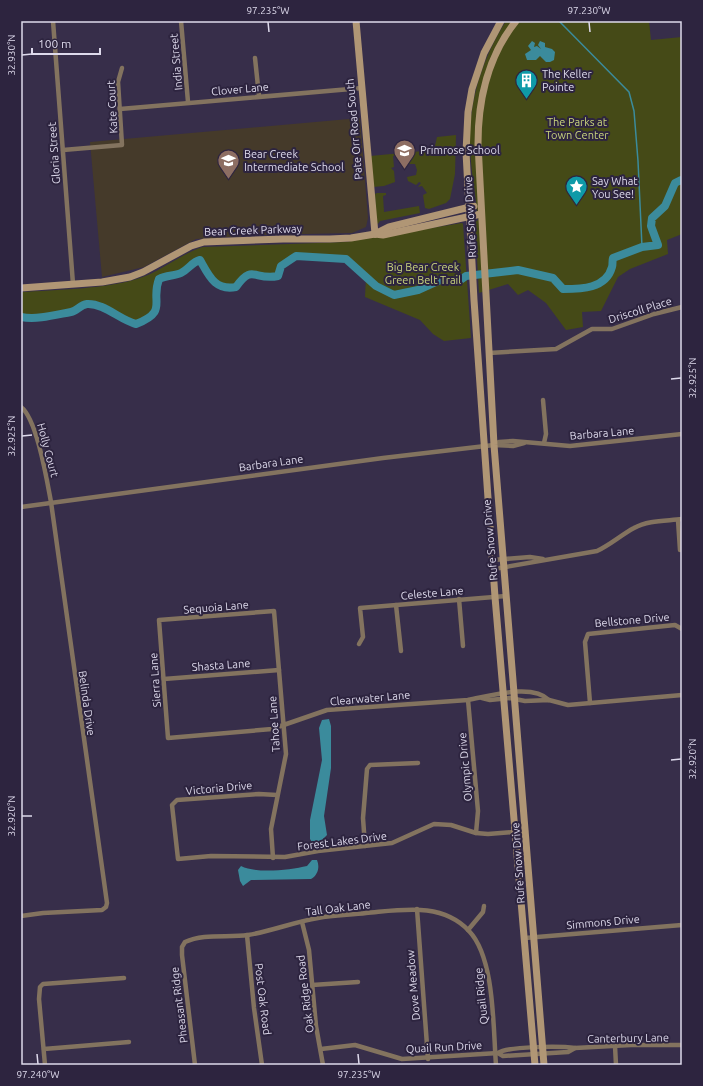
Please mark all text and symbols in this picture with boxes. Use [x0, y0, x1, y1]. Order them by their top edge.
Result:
text: 97.235°W [246, 5, 290, 16]
text: 97.230°W [567, 5, 611, 16]
scale bar [32, 30, 100, 56]
street label: India Street [167, 32, 184, 91]
text: 32.930°N [6, 34, 17, 76]
text: 100 m [38, 37, 71, 50]
building icon: The Keller Pointe [513, 67, 539, 100]
place label: The Keller Pointe [542, 68, 592, 93]
street label: Pate Orr Road South [344, 78, 364, 180]
street label: Kate Court [105, 79, 119, 134]
street label: Clover Lane [211, 81, 269, 97]
park label: The Parks at Town Center [546, 116, 609, 141]
street label: Gloria Street [46, 121, 62, 185]
school or university icon: Primrose School [392, 137, 418, 170]
place label: Primrose School [420, 144, 500, 156]
school or university icon: Bear Creek Intermediate School [216, 147, 242, 180]
place label: Bear Creek Intermediate School [244, 148, 344, 173]
place icon: Say What You See! [564, 174, 590, 207]
place label: Say What You See! [592, 175, 638, 200]
street label: Rufe Snow Drive [462, 176, 478, 258]
street label: Bear Creek Parkway [204, 222, 303, 238]
park label: Big Bear Creek Green Belt Trail [385, 261, 461, 286]
street label: Driscoll Place [607, 295, 673, 325]
text: 32.925°N [687, 357, 698, 399]
text: 32.925°N [6, 415, 17, 457]
street label: Holly Court [35, 422, 61, 479]
street label: Barbara Lane [569, 424, 635, 442]
street label: Barbara Lane [238, 453, 304, 473]
street label: Rufe Snow Drive [480, 499, 500, 581]
street label: Celeste Lane [400, 584, 464, 602]
street label: Sequoia Lane [183, 598, 249, 616]
street label: Bellstone Drive [594, 611, 670, 629]
street label: Sierra Lane [147, 652, 163, 708]
street label: Shasta Lane [191, 657, 251, 673]
street label: Belinda Drive [76, 670, 98, 736]
street label: Clearwater Lane [329, 689, 411, 707]
street label: Tahoe Lane [266, 696, 282, 752]
street label: Olympic Drive [456, 732, 474, 802]
text: 32.920°N [687, 738, 698, 780]
street label: Victoria Drive [185, 779, 253, 797]
text: 32.920°N [6, 795, 17, 837]
street label: Rufe Snow Drive [509, 822, 527, 904]
street label: Forest Lakes Drive [297, 830, 387, 852]
street label: Tall Oak Lane [305, 898, 371, 918]
street label: Simmons Drive [566, 913, 640, 931]
street label: Dove Meadow [404, 949, 422, 1021]
street label: Oak Ridge Road [294, 954, 316, 1034]
street label: Post Oak Road [253, 962, 273, 1036]
street label: Pheasant Ridge [168, 966, 190, 1044]
street label: Quail Ridge [472, 967, 490, 1025]
street label: Canterbury Lane [587, 1031, 669, 1045]
street label: Quail Run Drive [405, 1039, 483, 1055]
text: 97.240°W [16, 1069, 60, 1080]
text: 97.235°W [337, 1069, 381, 1080]

